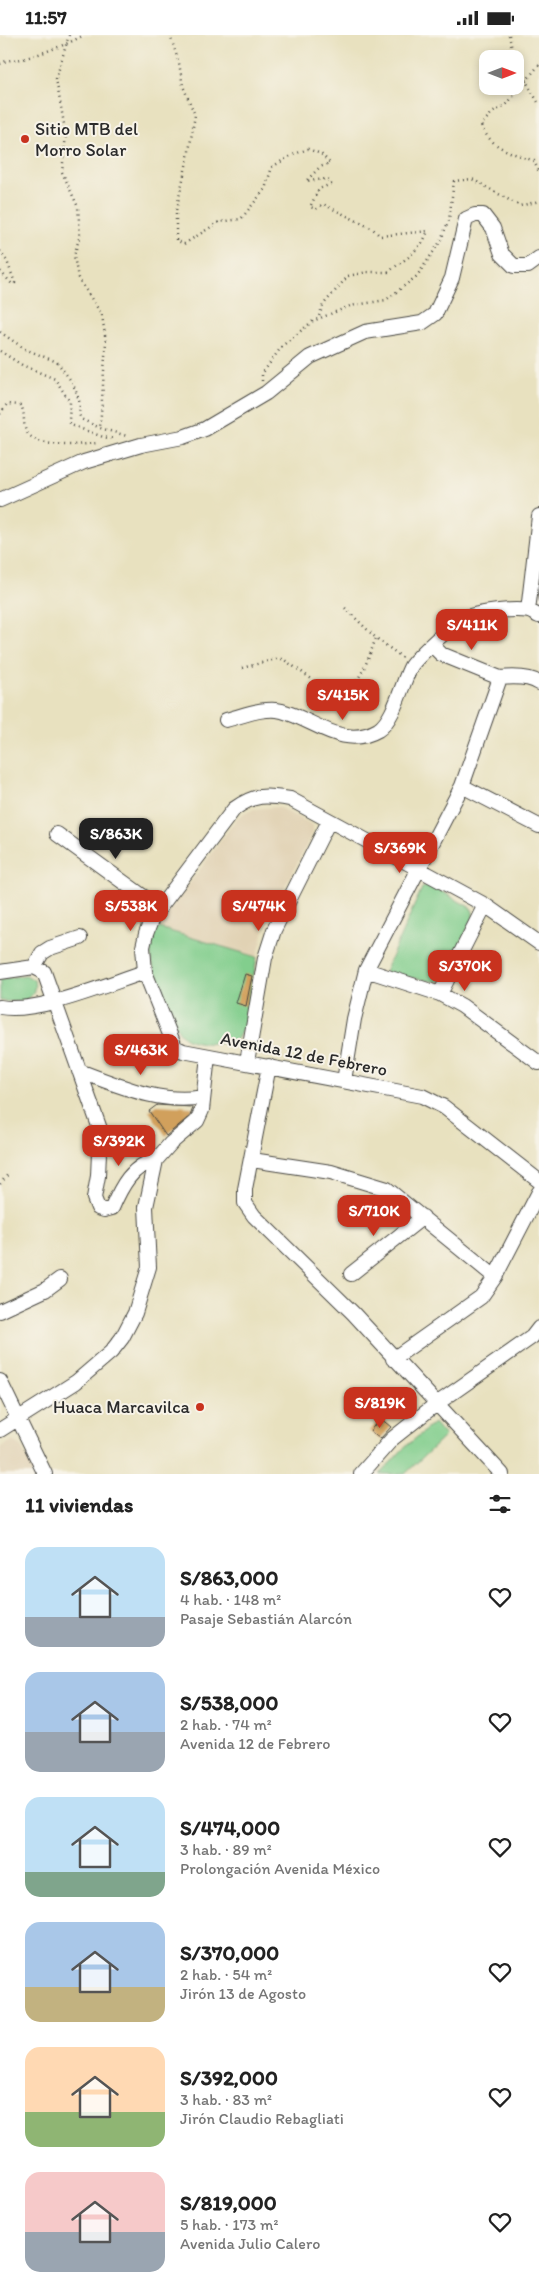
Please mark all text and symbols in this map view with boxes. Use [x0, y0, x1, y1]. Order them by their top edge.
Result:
text: 11:57 [25, 6, 67, 29]
north arrow [479, 50, 524, 95]
map controls [479, 50, 524, 95]
place label: Sitio MTB del Morro Solar [35, 118, 138, 161]
marker: Sitio MTB del Morro Solar [19, 133, 31, 145]
pin: S/411K [431, 609, 513, 651]
text: S/411K [447, 615, 497, 634]
pin: S/415K [302, 679, 384, 721]
text: S/415K [317, 685, 369, 704]
pin: S/863K [75, 817, 157, 860]
text: S/863K [90, 824, 142, 843]
pin: S/369K [359, 831, 441, 874]
text: S/369K [374, 838, 426, 857]
pin: S/538K [90, 889, 172, 932]
pin: S/474K [218, 889, 300, 932]
text: S/538K [105, 896, 157, 915]
text: S/474K [232, 896, 286, 915]
pin: S/370K [424, 949, 506, 992]
text: S/370K [439, 956, 491, 975]
street label: Avenida 12 de Febrero [219, 1027, 389, 1081]
pin: S/463K [100, 1033, 182, 1076]
text: S/463K [115, 1040, 167, 1059]
pin: S/392K [78, 1125, 160, 1167]
text: S/392K [93, 1131, 145, 1150]
pin: S/710K [333, 1195, 415, 1237]
text: S/710K [348, 1201, 400, 1220]
pin: S/819K [339, 1387, 421, 1429]
text: S/819K [355, 1393, 405, 1412]
place label: Huaca Marcavilca [53, 1396, 191, 1418]
marker: Huaca Marcavilca [194, 1401, 206, 1413]
icon: filters [486, 1490, 514, 1518]
text: 11 viviendas [25, 1492, 133, 1517]
text: S/863,000 [180, 1565, 279, 1590]
icon: home [65, 1567, 125, 1627]
icon: heart [486, 1583, 514, 1611]
text: 4 hab. · 148 m² [180, 1590, 281, 1609]
text: Pasaje Sebastián Alarcón [180, 1609, 352, 1628]
text: S/538,000 [180, 1690, 278, 1715]
icon: home [65, 1692, 125, 1752]
icon: heart [486, 1708, 514, 1736]
text: 2 hab. · 74 m² [180, 1715, 272, 1734]
text: Avenida 12 de Febrero [180, 1734, 330, 1753]
text: S/474,000 [180, 1815, 280, 1840]
icon: home [65, 1817, 125, 1877]
icon: heart [486, 1833, 514, 1861]
text: 3 hab. · 89 m² [180, 1840, 272, 1859]
text: Prolongación Avenida México [180, 1859, 380, 1878]
text: S/370,000 [180, 1940, 279, 1965]
icon: home [65, 1942, 125, 2002]
icon: heart [486, 1958, 514, 1986]
text: 2 hab. · 54 m² [180, 1965, 272, 1984]
text: Jirón 13 de Agosto [180, 1984, 306, 2003]
text: S/392,000 [180, 2065, 278, 2090]
icon: home [65, 2067, 125, 2127]
icon: heart [486, 2083, 514, 2111]
text: 3 hab. · 83 m² [180, 2090, 272, 2109]
text: Jirón Claudio Rebagliati [180, 2109, 344, 2128]
text: S/819,000 [180, 2190, 277, 2215]
icon: home [65, 2192, 125, 2252]
icon: heart [486, 2208, 514, 2236]
text: 5 hab. · 173 m² [180, 2215, 278, 2234]
text: Avenida Julio Calero [180, 2234, 320, 2253]

